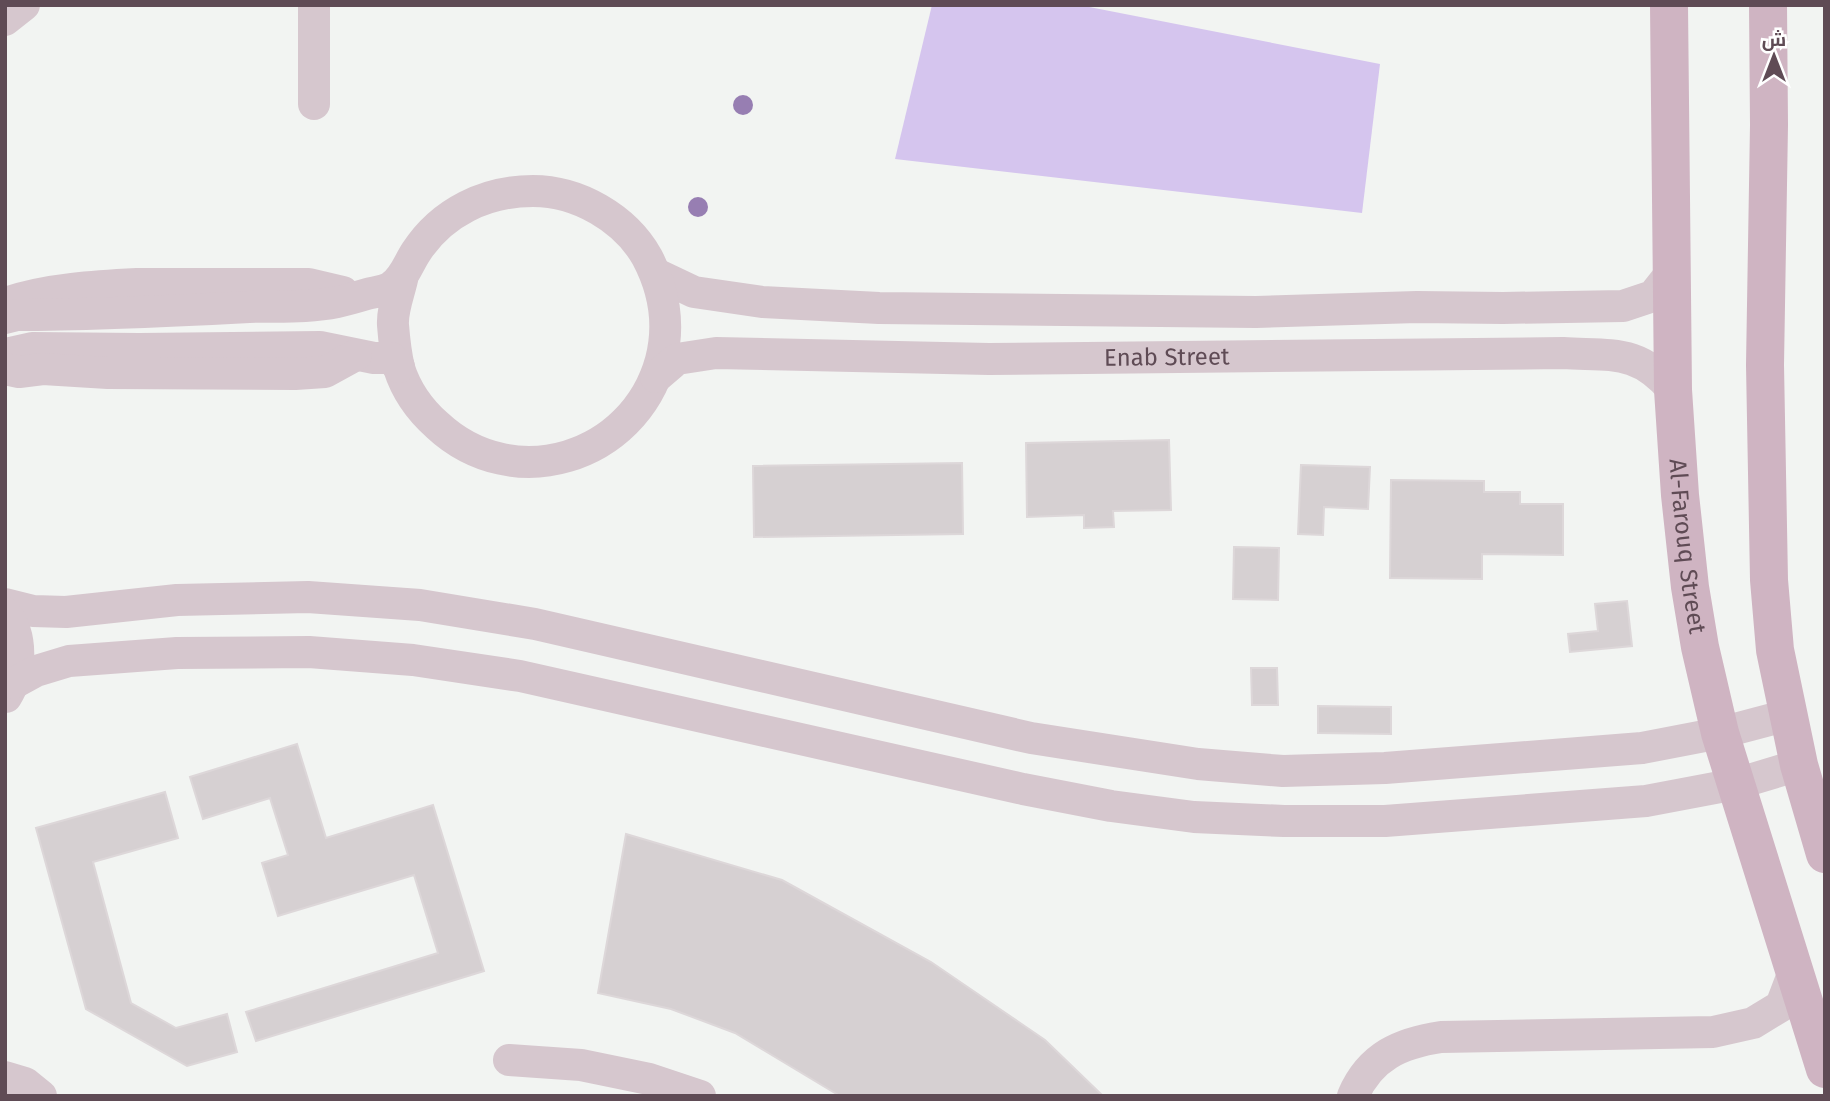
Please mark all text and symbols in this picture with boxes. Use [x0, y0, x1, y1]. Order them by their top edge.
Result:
north arrow [1739, 21, 1809, 91]
text: ش [1762, 28, 1786, 51]
street label: Enab Street [1104, 342, 1230, 372]
street label: Al-Farouq Street [1664, 458, 1712, 636]

